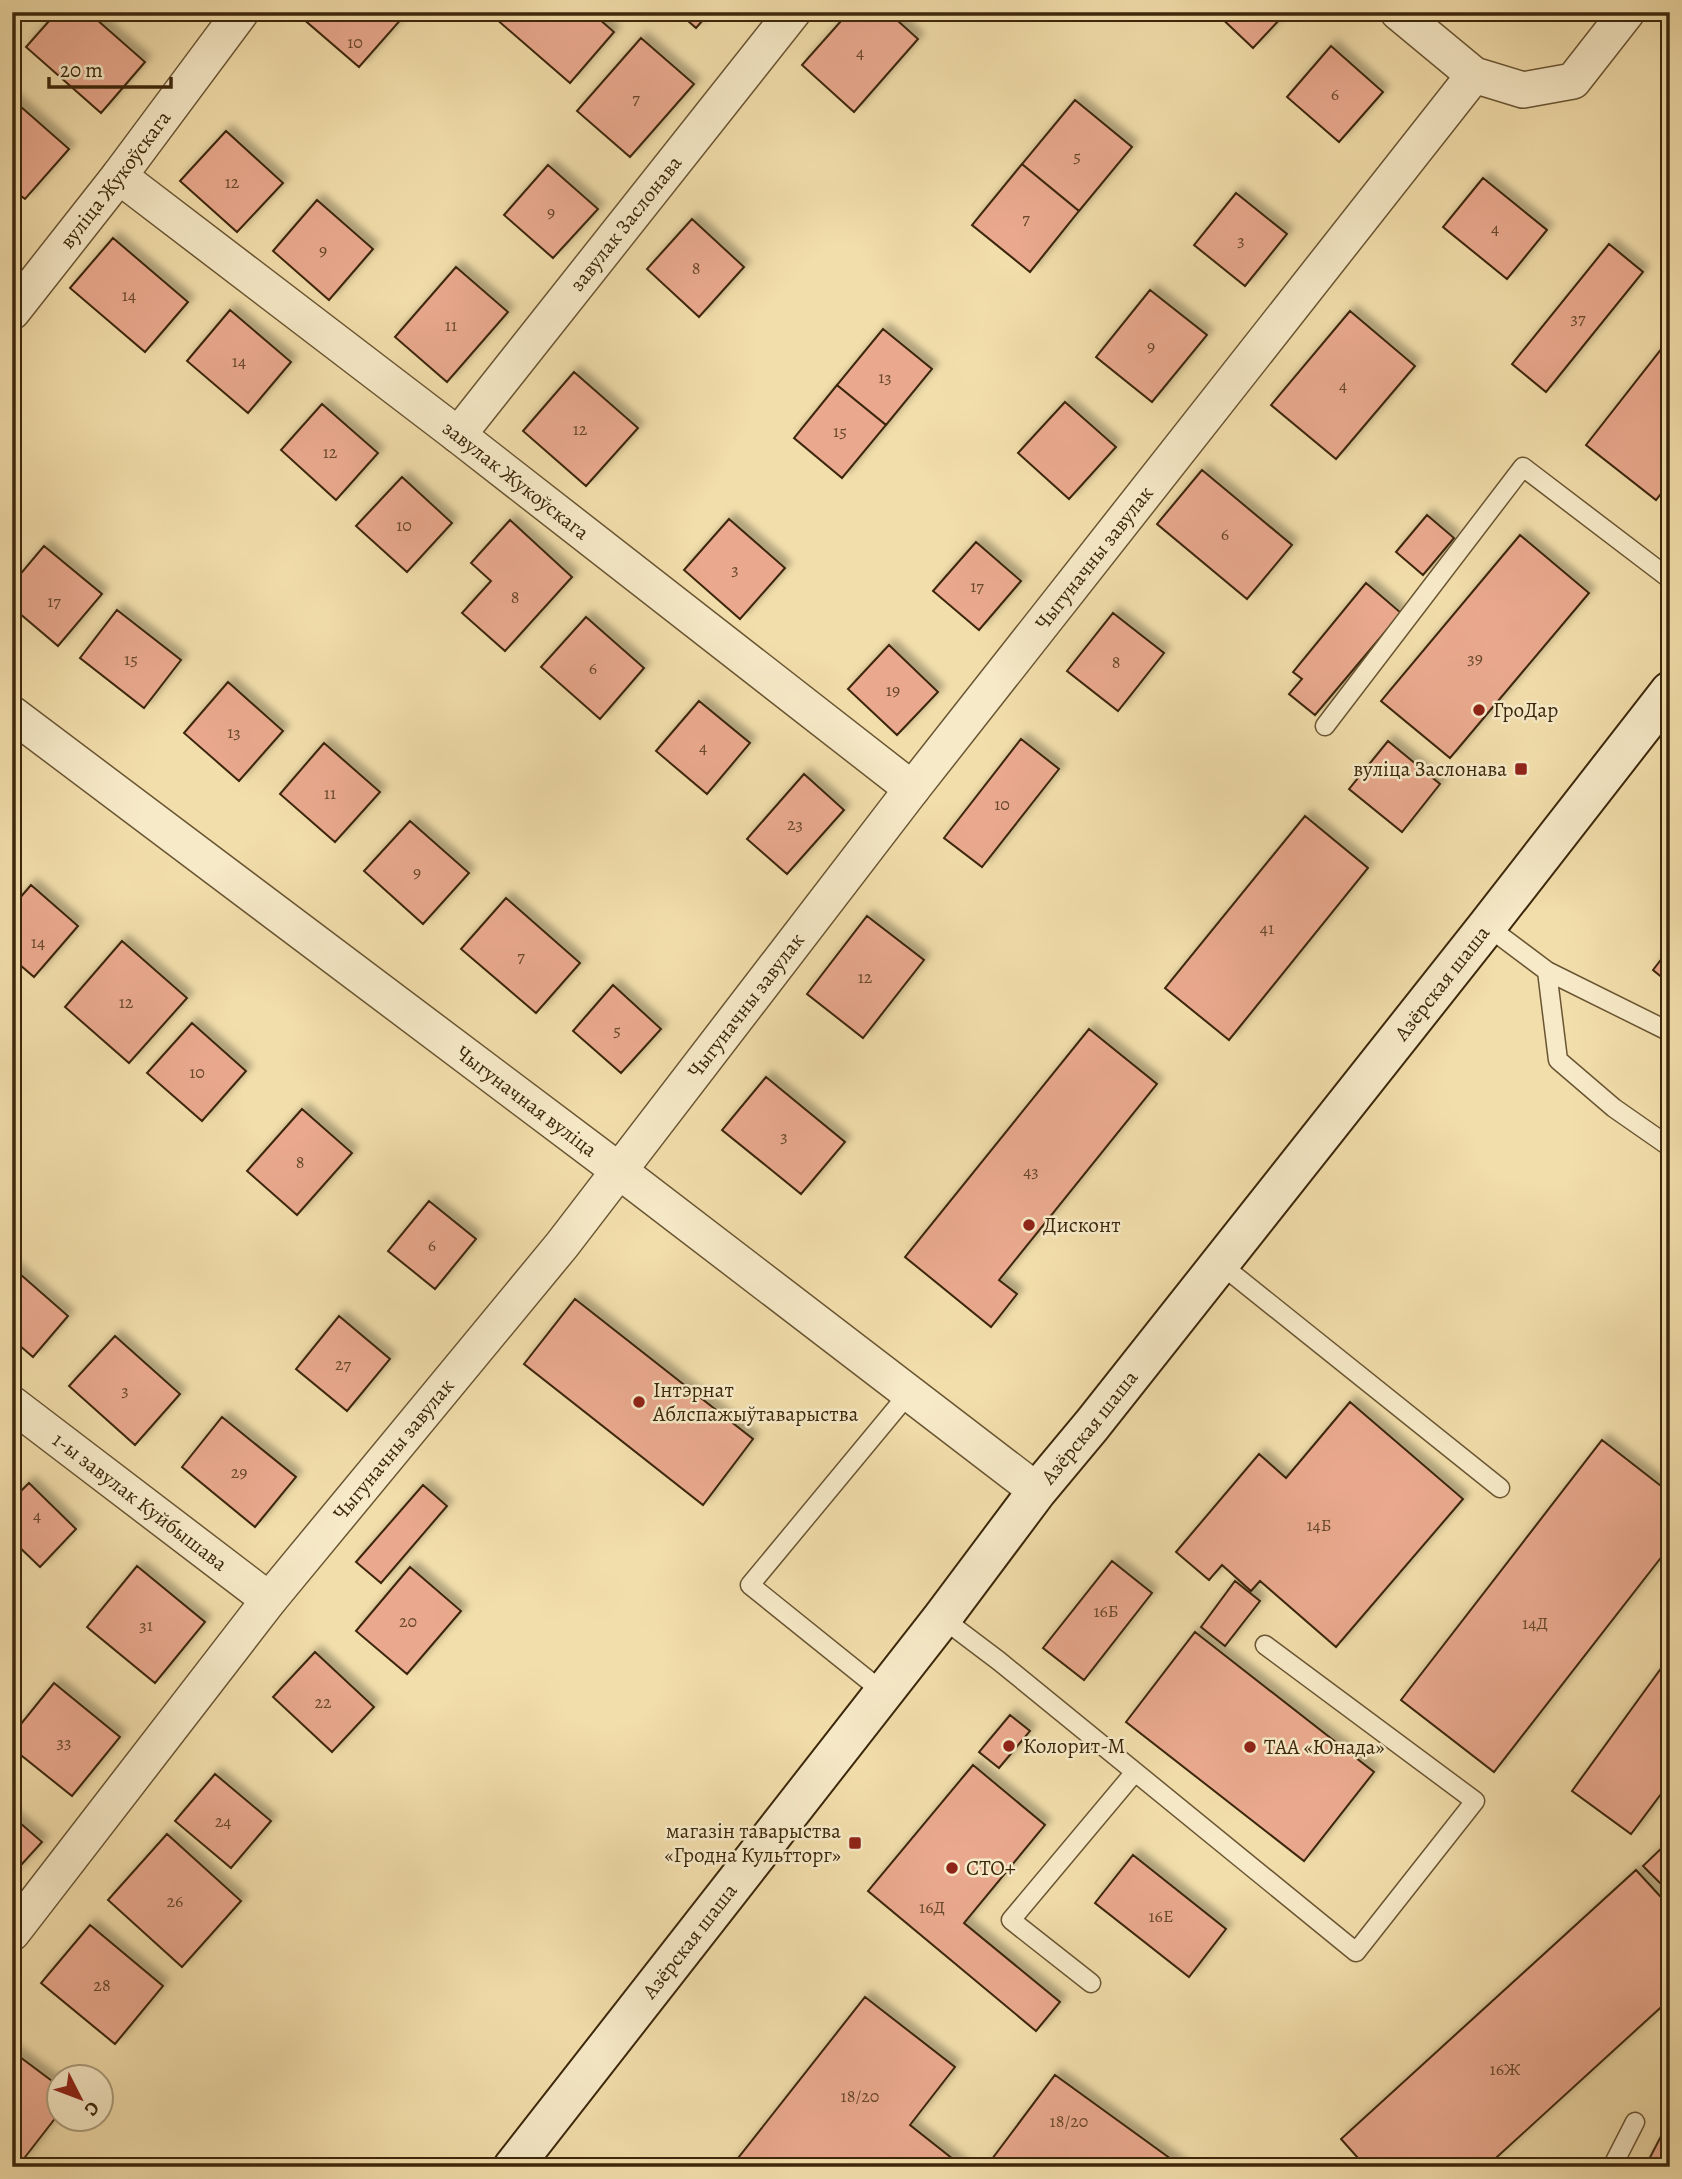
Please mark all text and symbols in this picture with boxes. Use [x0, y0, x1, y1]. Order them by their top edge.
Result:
house number: 10 [347, 30, 363, 54]
house number: 4 [856, 40, 864, 64]
scale bar [49, 46, 172, 90]
text: 20 m [60, 56, 103, 84]
house number: 6 [1331, 82, 1339, 106]
house number: 7 [632, 86, 640, 110]
street label: вуліца Жукоўскага [53, 104, 177, 254]
house number: 5 [1073, 144, 1081, 168]
street label: завулак Заслонава [563, 149, 688, 297]
house number: 12 [225, 170, 240, 194]
house number: 9 [547, 200, 555, 224]
house number: 7 [1022, 206, 1030, 230]
house number: 4 [1491, 216, 1499, 240]
house number: 3 [1237, 228, 1245, 252]
house number: 9 [319, 238, 327, 262]
house number: 8 [692, 256, 700, 280]
house number: 14 [122, 283, 136, 307]
house number: 37 [1570, 306, 1586, 330]
house number: 11 [445, 313, 457, 337]
house number: 9 [1147, 334, 1155, 358]
house number: 14 [232, 349, 246, 373]
house number: 13 [878, 365, 892, 389]
house number: 4 [1339, 373, 1347, 397]
street label: завулак Жукоўскага [437, 414, 595, 546]
house number: 12 [573, 417, 588, 441]
house number: 15 [833, 419, 847, 443]
house number: 12 [323, 440, 338, 464]
street label: Чыгуначны завулак [1028, 480, 1160, 636]
house number: 10 [396, 513, 412, 537]
house number: 6 [1221, 522, 1229, 546]
house number: 3 [731, 557, 739, 581]
house number: 17 [970, 574, 984, 598]
house number: 8 [511, 585, 519, 609]
house number: 17 [47, 589, 61, 613]
house number: 39 [1467, 646, 1483, 670]
house number: 15 [124, 647, 138, 671]
house number: 8 [1112, 650, 1120, 674]
house number: 6 [589, 656, 597, 680]
house number: 19 [886, 678, 900, 702]
place label: ГроДар [1493, 696, 1558, 724]
marker: ГроДар [1471, 702, 1487, 718]
house number: 13 [227, 720, 241, 744]
house number: 4 [699, 735, 707, 759]
place label: вуліца Заслонава [1353, 755, 1507, 783]
marker: вуліца Заслонава [1513, 761, 1529, 777]
house number: 11 [324, 781, 336, 805]
house number: 10 [994, 792, 1010, 816]
house number: 23 [787, 812, 803, 836]
house number: 9 [413, 860, 421, 884]
house number: 41 [1260, 916, 1274, 940]
street label: Азёрская шаша [1387, 919, 1496, 1047]
street label: Чыгуначны завулак [681, 927, 811, 1084]
house number: 14 [31, 930, 45, 954]
house number: 7 [517, 944, 525, 968]
house number: 12 [858, 965, 873, 989]
house number: 12 [119, 990, 134, 1014]
house number: 5 [613, 1018, 621, 1042]
street label: Чыгуначная вуліца [450, 1039, 603, 1164]
house number: 10 [189, 1060, 205, 1084]
house number: 3 [780, 1124, 788, 1148]
house number: 8 [296, 1150, 304, 1174]
house number: 43 [1023, 1159, 1039, 1183]
place label: Дисконт [1043, 1211, 1120, 1239]
marker: Дисконт [1021, 1217, 1037, 1233]
house number: 6 [428, 1233, 436, 1257]
house number: 27 [335, 1352, 351, 1376]
street label: Азёрская шаша [1034, 1364, 1144, 1491]
street label: Чыгуначны завулак [326, 1372, 460, 1526]
place label: Інтэрнат Аблспажыўтаварыства [652, 1376, 859, 1428]
house number: 3 [121, 1378, 129, 1402]
marker: Інтэрнат Аблспажыўтаварыства [631, 1394, 647, 1410]
street label: 1-ы завулак Куйбышава [47, 1426, 233, 1578]
house number: 29 [231, 1460, 247, 1484]
house number: 4 [33, 1503, 41, 1527]
house number: 14Б [1306, 1513, 1332, 1537]
house number: 16Б [1093, 1599, 1119, 1623]
house number: 20 [399, 1609, 417, 1633]
house number: 14Д [1522, 1611, 1548, 1635]
house number: 31 [139, 1613, 153, 1637]
house number: 22 [314, 1690, 332, 1714]
house number: 33 [57, 1730, 71, 1754]
place label: Колорит-М [1023, 1732, 1125, 1760]
place label: ТАА «Юнада» [1264, 1733, 1384, 1761]
marker: Колорит-М [1001, 1738, 1017, 1754]
marker: ТАА «Юнада» [1242, 1739, 1258, 1755]
house number: 24 [215, 1809, 231, 1833]
place label: магазін таварыства «Гродна Культторг» [665, 1817, 841, 1869]
marker: магазін таварыства «Гродна Культторг» [847, 1835, 863, 1851]
place label: СТО+ [966, 1854, 1016, 1882]
marker: СТО+ [944, 1860, 960, 1876]
street label: Азёрская шаша [635, 1877, 744, 2005]
house number: 26 [167, 1889, 183, 1913]
house number: 16Д [919, 1895, 945, 1919]
house number: 16Е [1148, 1904, 1174, 1928]
house number: 28 [93, 1973, 111, 1997]
house number: 16Ж [1490, 2057, 1521, 2081]
north arrow [46, 2064, 116, 2134]
house number: 18/20 [841, 2084, 879, 2108]
text: С [78, 2096, 105, 2122]
house number: 18/20 [1050, 2109, 1088, 2133]

